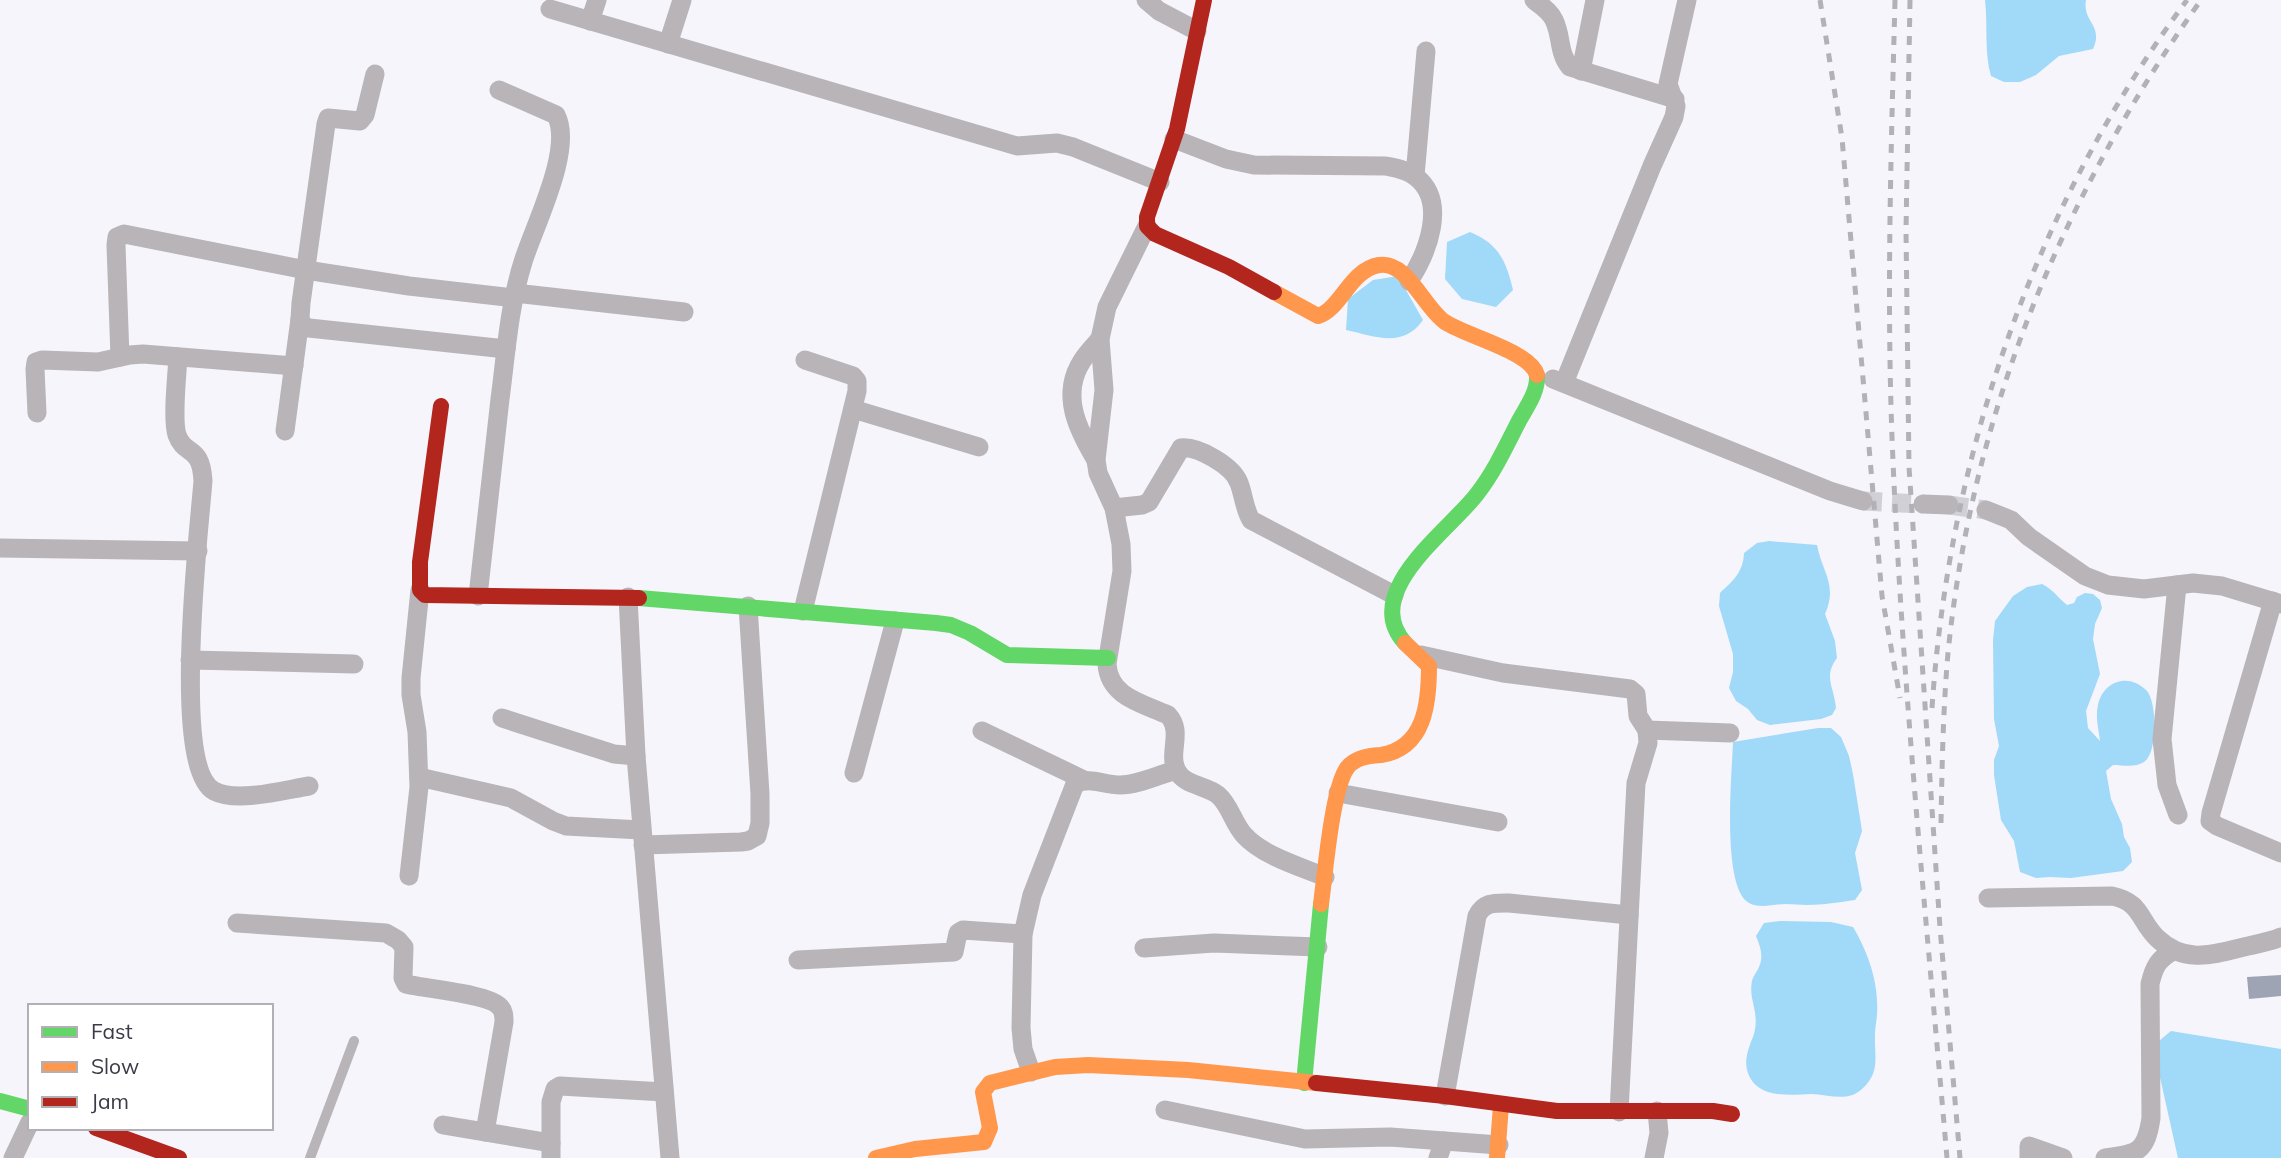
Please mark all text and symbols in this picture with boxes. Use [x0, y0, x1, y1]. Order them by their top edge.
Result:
legend [28, 1004, 273, 1130]
text: Fast [91, 1018, 133, 1044]
text: Slow [91, 1053, 139, 1079]
text: Jam [91, 1088, 129, 1114]

